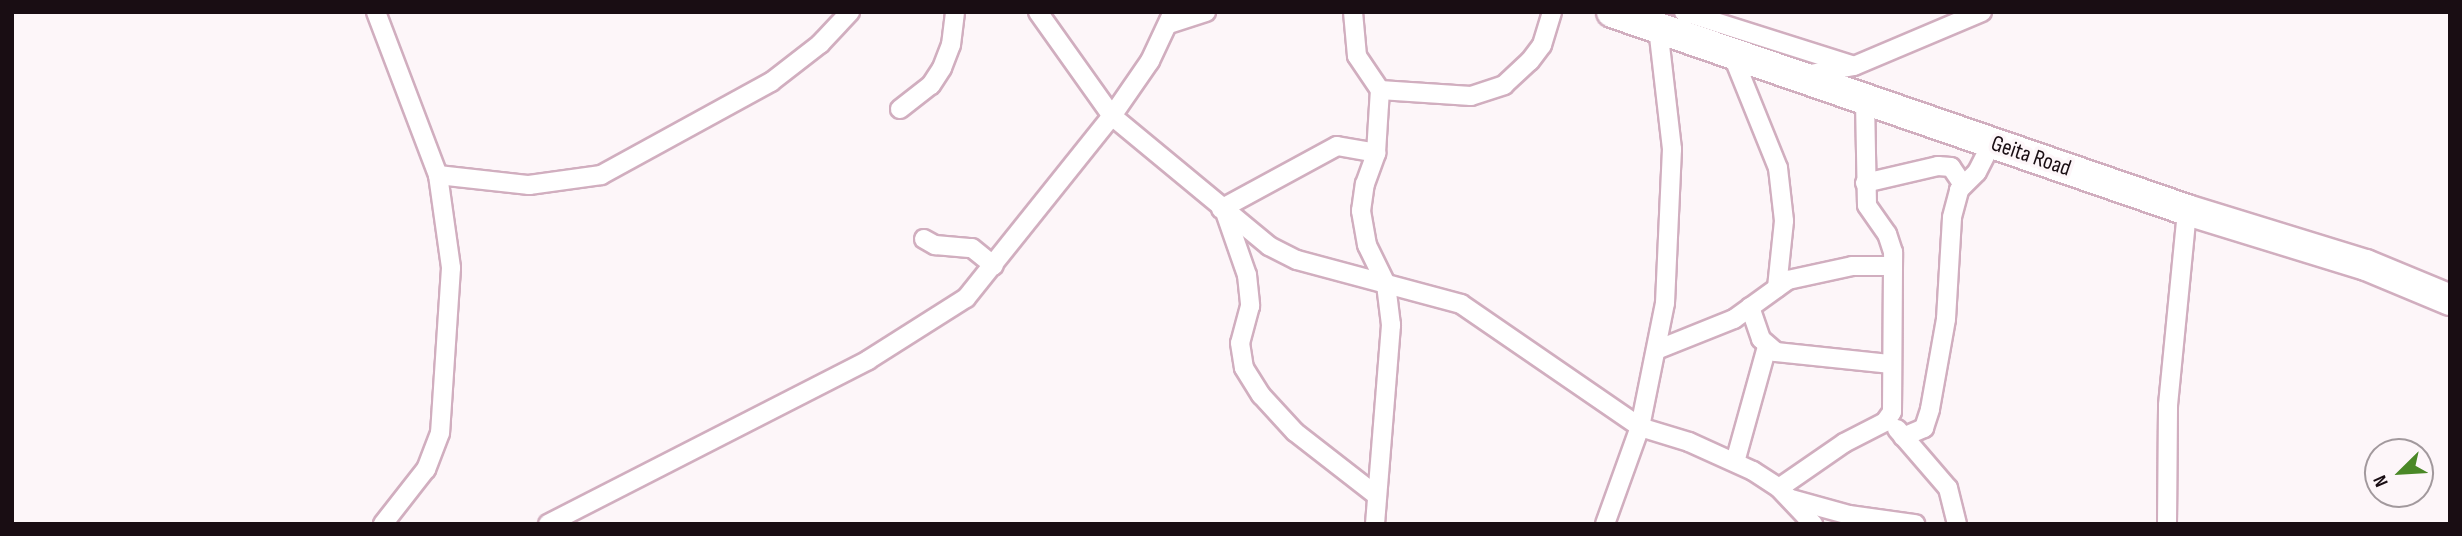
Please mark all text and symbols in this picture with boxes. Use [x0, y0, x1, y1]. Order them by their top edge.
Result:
street label: Geita Road [1987, 129, 2075, 183]
north arrow [2364, 438, 2434, 508]
text: N [2369, 472, 2394, 490]

